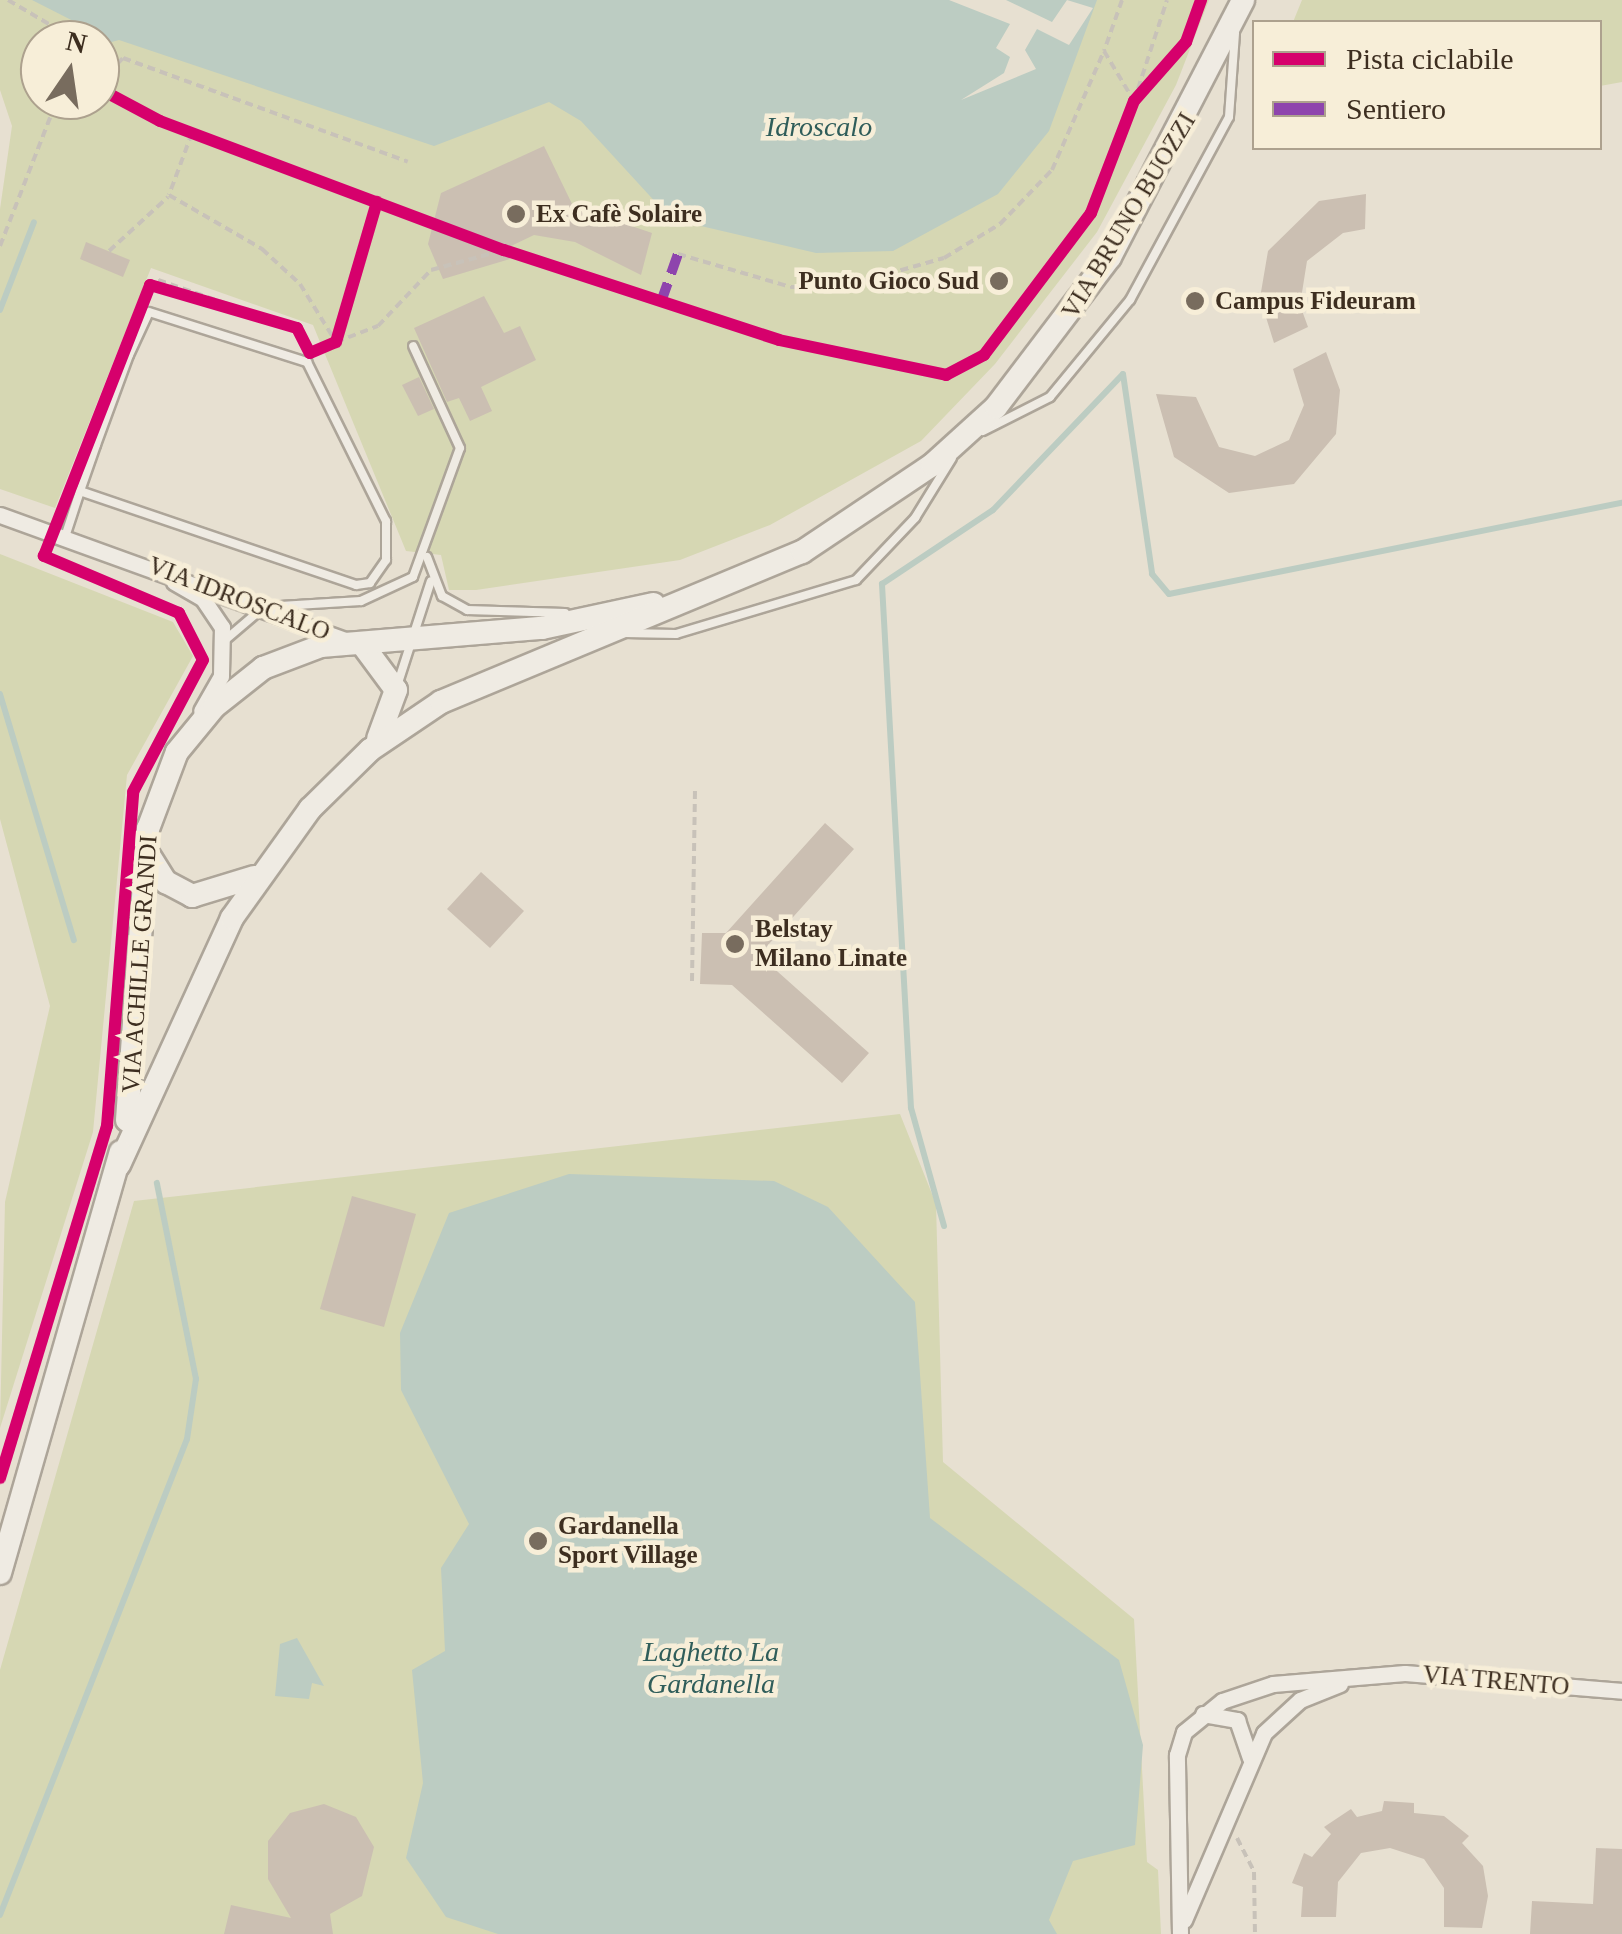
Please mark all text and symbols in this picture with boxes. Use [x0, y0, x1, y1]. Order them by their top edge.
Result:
north arrow [20, 20, 120, 120]
legend [1252, 20, 1602, 150]
text: N [63, 25, 90, 60]
text: Pista ciclabile [1346, 42, 1513, 75]
text: Sentiero [1346, 92, 1446, 125]
street label: VIA BRUNO BUOZZI [1055, 107, 1203, 325]
water label: Idroscalo [766, 110, 872, 144]
place label: Ex Cafè Solaire [536, 199, 702, 229]
marker: Ex Cafè Solaire [505, 203, 527, 225]
place label: Punto Gioco Sud [798, 266, 979, 296]
marker: Punto Gioco Sud [988, 270, 1010, 292]
place label: Campus Fideuram [1215, 286, 1416, 316]
marker: Campus Fideuram [1184, 290, 1206, 312]
street label: VIA IDROSCALO [143, 550, 335, 648]
street label: VIA ACHILLE GRANDI [116, 833, 164, 1095]
place label: Belstay Milano Linate [755, 915, 907, 974]
marker: Belstay Milano Linate [724, 933, 746, 955]
place label: Gardanella Sport Village [558, 1512, 698, 1571]
marker: Gardanella Sport Village [527, 1530, 549, 1552]
water label: Laghetto La Gardanella [643, 1635, 779, 1701]
street label: VIA TRENTO [1421, 1660, 1571, 1702]

